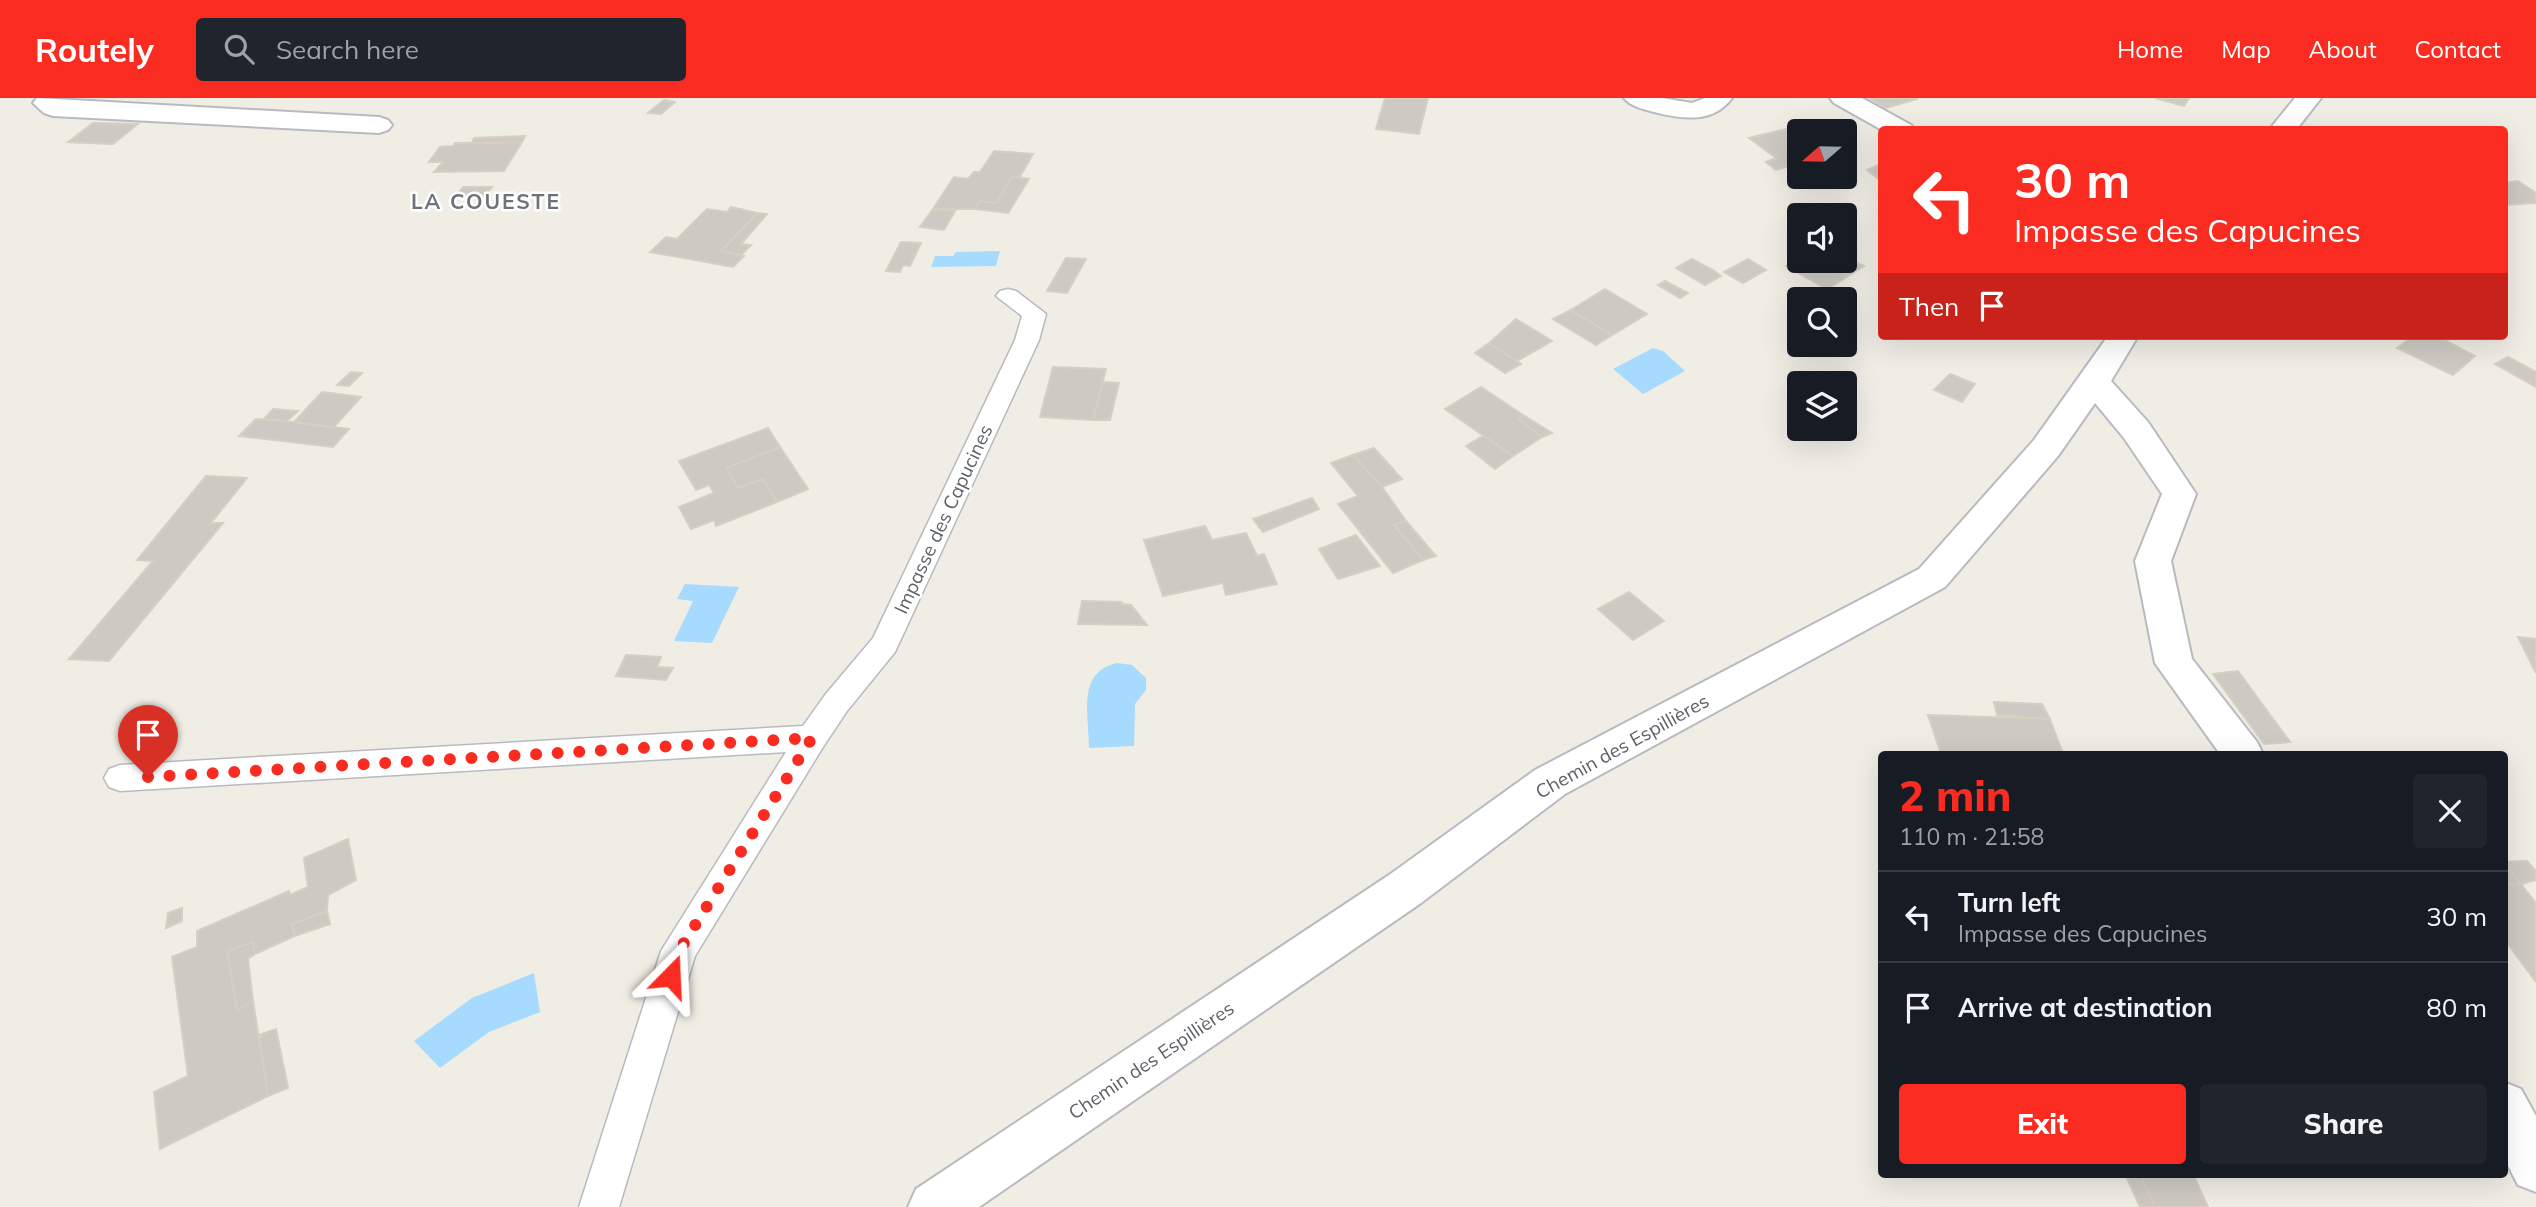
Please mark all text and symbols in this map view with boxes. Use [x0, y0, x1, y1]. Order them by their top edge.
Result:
search box [196, 18, 686, 81]
text: Routely [35, 29, 154, 70]
icon: search [220, 30, 258, 68]
text: Search here [276, 33, 419, 66]
text: Home [2117, 34, 2183, 64]
text: Map [2221, 34, 2271, 64]
text: About [2309, 34, 2377, 64]
text: Contact [2415, 34, 2501, 64]
north arrow [1787, 119, 1857, 189]
map controls [1787, 119, 1857, 441]
text: 30 m [2014, 149, 2130, 210]
icon: left [1899, 154, 1990, 245]
district label: LA COUESTE [411, 188, 561, 214]
button: sound [1787, 203, 1857, 273]
text: Impasse des Capucines [2014, 210, 2361, 250]
button: search [1787, 287, 1857, 357]
icon: arrive [1973, 287, 2011, 325]
text: Then [1899, 290, 1959, 323]
button: layers [1787, 371, 1857, 441]
street label: Impasse des Capucines [889, 421, 997, 617]
street label: Chemin des Espillières [1531, 688, 1713, 804]
pin [118, 705, 178, 777]
icon: arrive [129, 716, 167, 754]
text: 2 min [1899, 769, 2012, 822]
button: close [2413, 774, 2487, 848]
text: 110 m · 21:58 [1899, 822, 2044, 851]
text: Turn left [1958, 886, 2060, 919]
icon: left [1899, 898, 1937, 936]
text: 30 m [2426, 900, 2487, 933]
text: Impasse des Capucines [1958, 919, 2207, 948]
position arrow [634, 939, 708, 1013]
icon: arrive [1899, 989, 1937, 1027]
text: Arrive at destination [1958, 991, 2213, 1024]
text: 80 m [2426, 991, 2487, 1024]
street label: Chemin des Espillières [1064, 996, 1238, 1124]
button: Exit [1899, 1084, 2186, 1164]
button: Share [2200, 1084, 2487, 1164]

